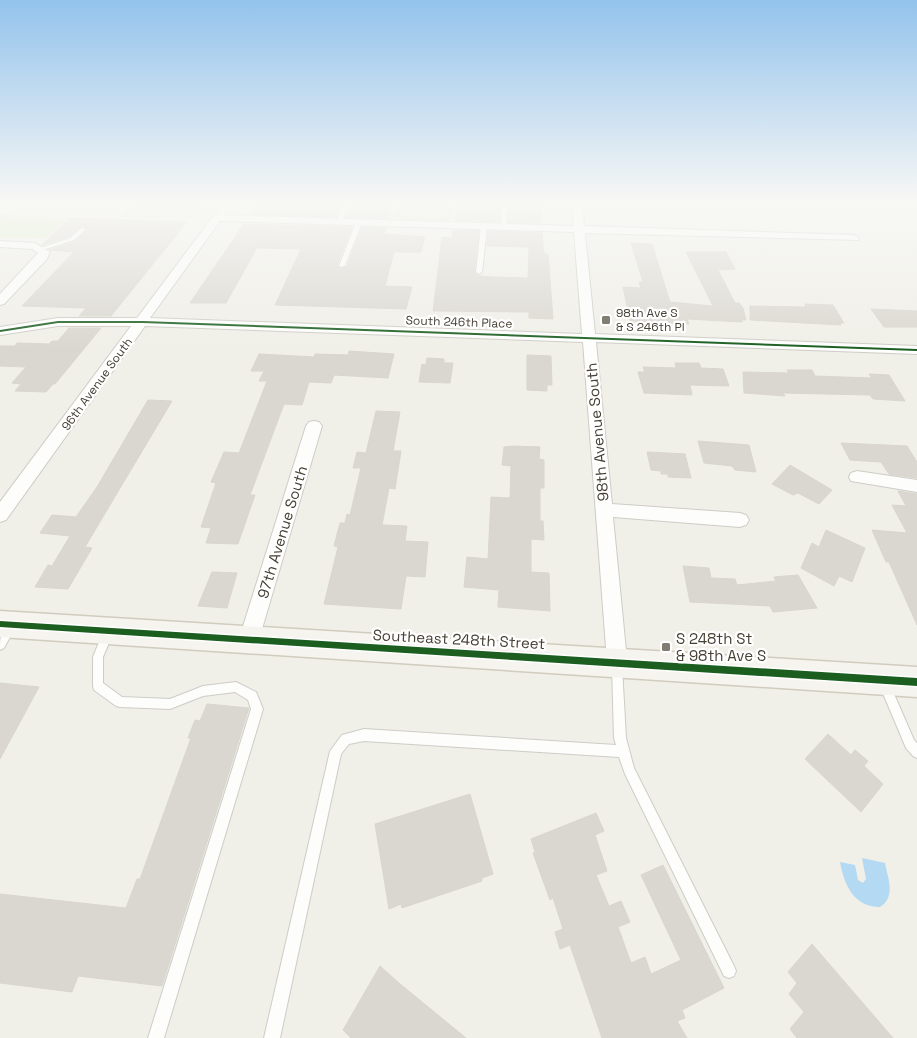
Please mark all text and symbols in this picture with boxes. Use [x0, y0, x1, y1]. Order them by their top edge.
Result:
place label: 98th Ave S & S 246th Pl [616, 305, 685, 335]
street label: South 246th Place [405, 312, 513, 332]
marker: 98th Ave S & S 246th Pl [600, 314, 612, 326]
street label: 96th Avenue South [58, 334, 136, 434]
street label: 98th Avenue South [581, 362, 613, 502]
street label: 97th Avenue South [253, 463, 311, 601]
street label: Southeast 248th Street [372, 625, 546, 653]
place label: S 248th St & 98th Ave S [676, 629, 766, 665]
marker: S 248th St & 98th Ave S [660, 641, 672, 653]

